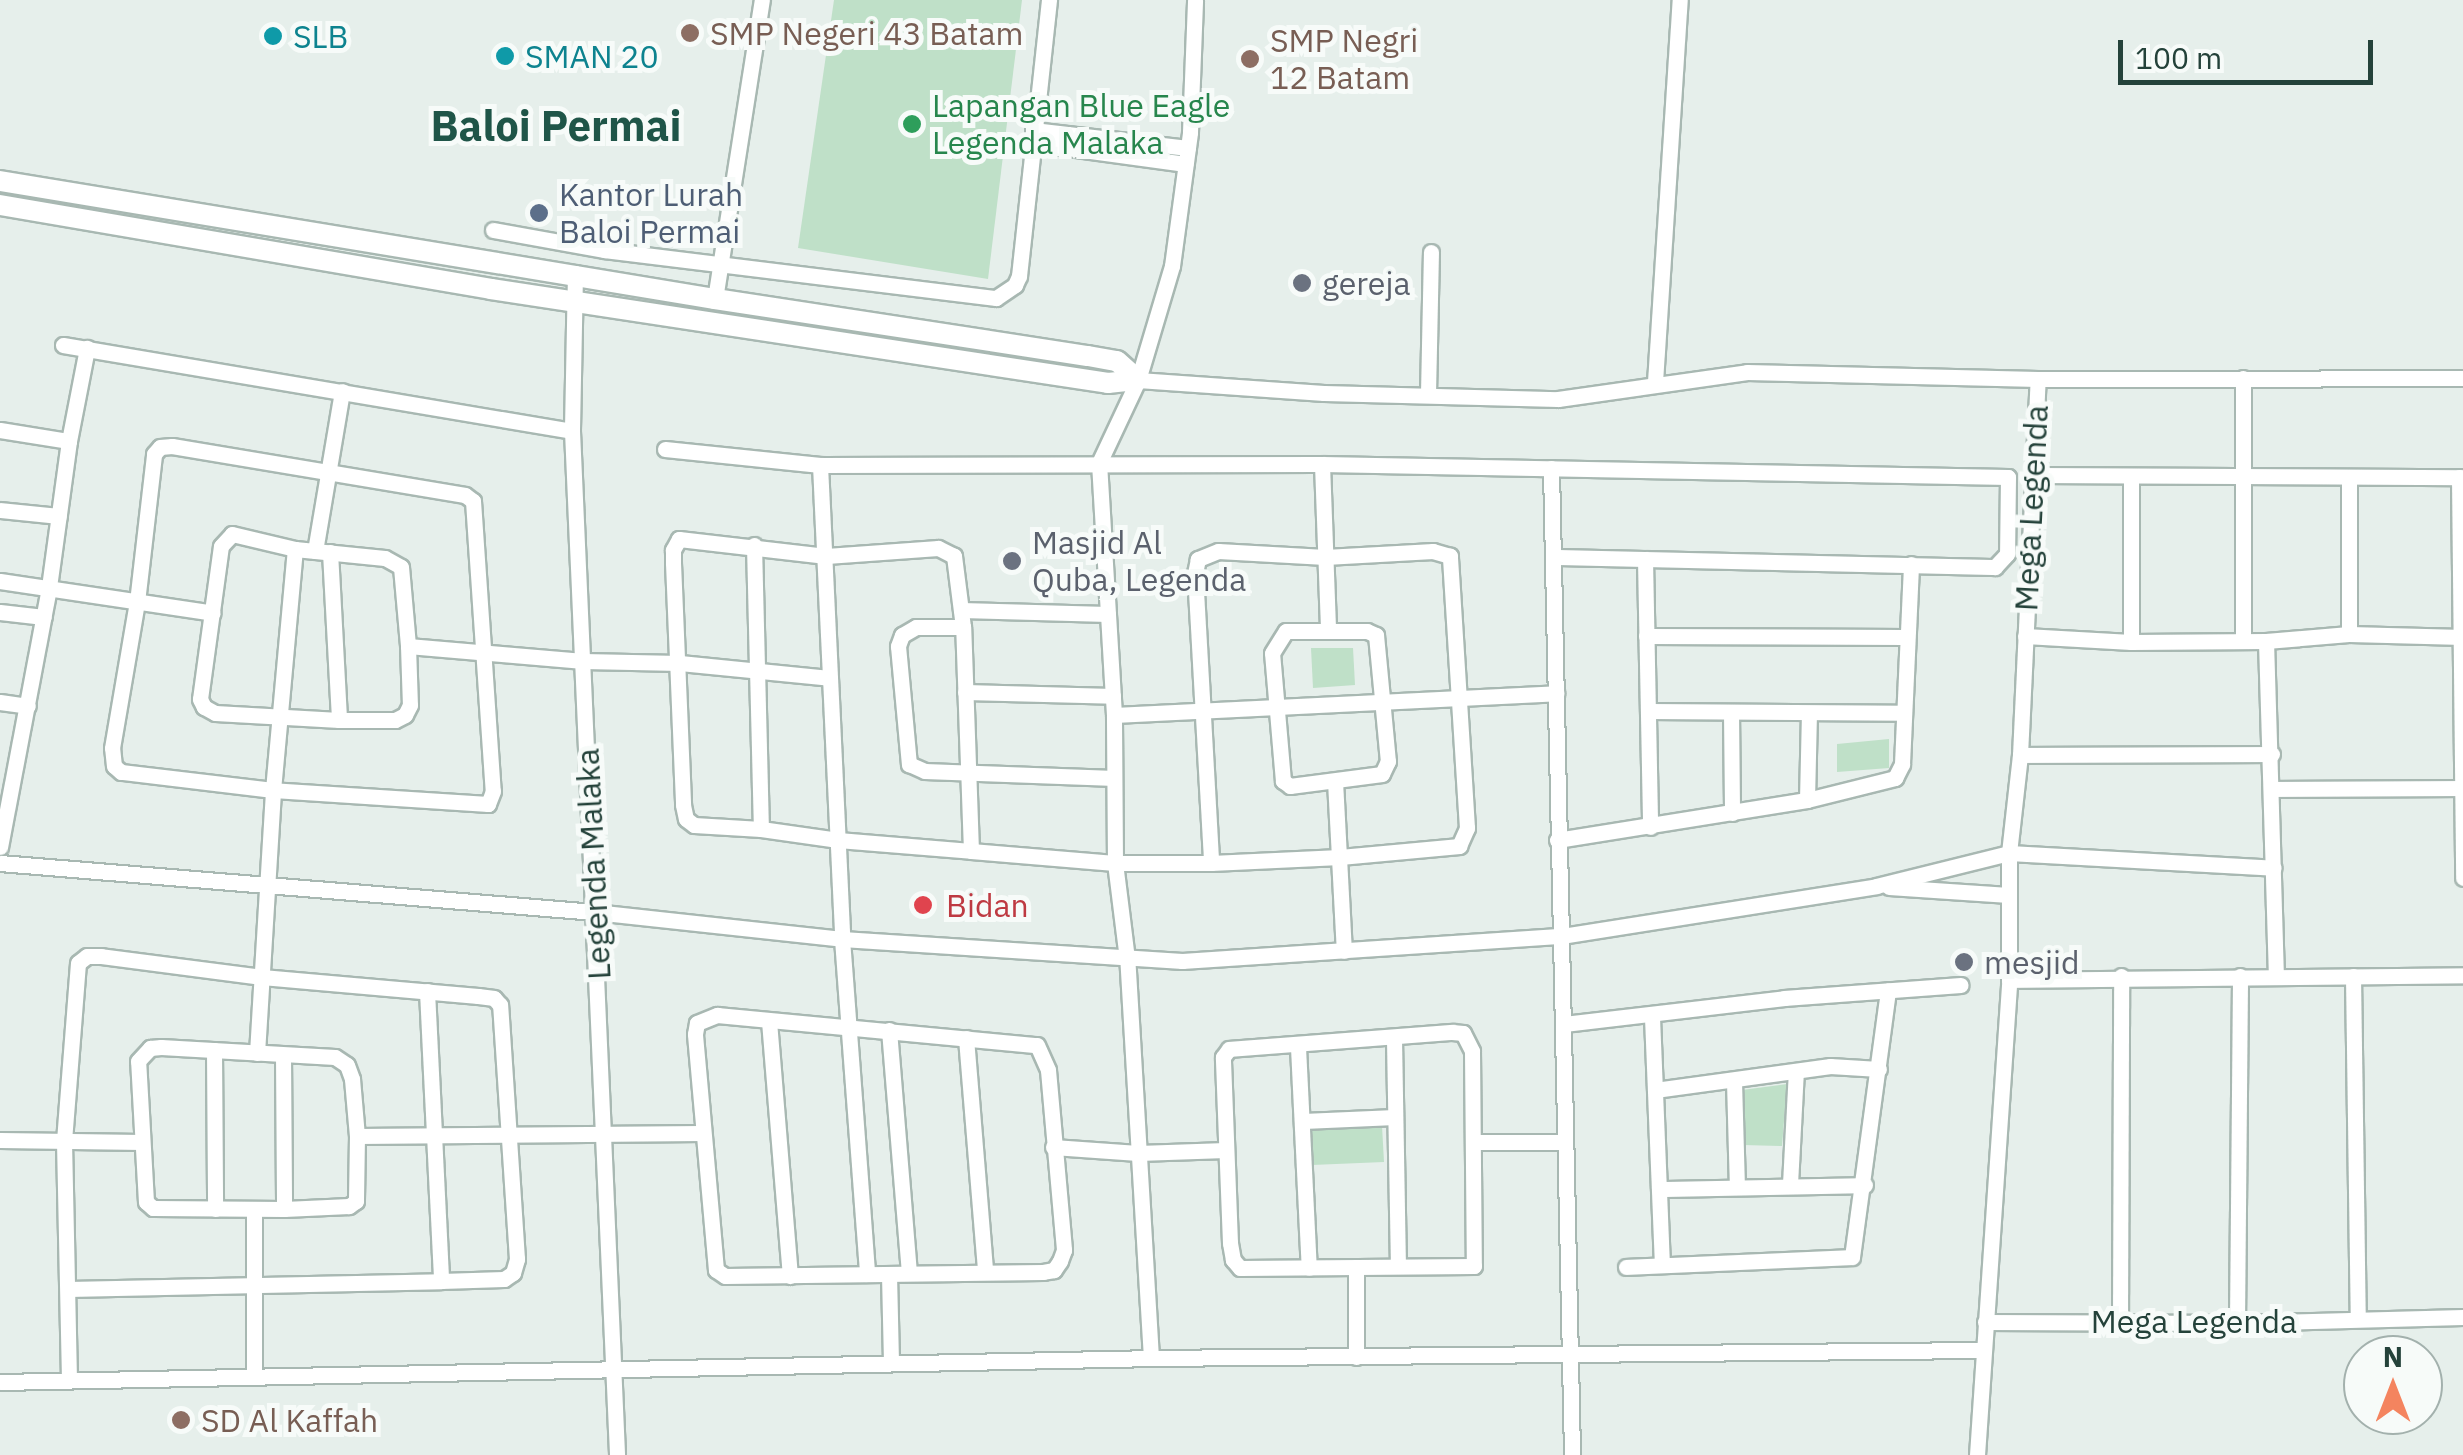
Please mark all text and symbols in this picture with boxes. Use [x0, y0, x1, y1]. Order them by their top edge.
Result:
place label: SMP Negeri 43 Batam [710, 14, 1023, 52]
place label: SLB [293, 17, 349, 55]
scale bar [2123, 20, 2378, 82]
marker: SMP Negeri 43 Batam [679, 22, 701, 44]
place label: SMP Negri 12 Batam [1270, 22, 1418, 97]
marker: SLB [262, 25, 284, 47]
place label: SMAN 20 [525, 37, 659, 75]
text: 100 m [2135, 38, 2222, 77]
marker: SMAN 20 [494, 45, 516, 67]
marker: SMP Negri 12 Batam [1239, 48, 1261, 70]
place label: Lapangan Blue Eagle Legenda Malaka [932, 87, 1230, 162]
district label: Baloi Permai [431, 101, 681, 151]
marker: Lapangan Blue Eagle Legenda Malaka [901, 113, 923, 135]
place label: Kantor Lurah Baloi Permai [559, 176, 743, 251]
marker: Kantor Lurah Baloi Permai [528, 202, 550, 224]
place label: gereja [1322, 264, 1411, 302]
marker: gereja [1291, 272, 1313, 294]
street label: Mega Legenda [2006, 404, 2056, 612]
place label: Masjid Al Quba, Legenda [1032, 524, 1246, 599]
marker: Masjid Al Quba, Legenda [1001, 550, 1023, 572]
street label: Legenda Malaka [568, 747, 618, 981]
place label: Bidan [946, 886, 1029, 924]
marker: Bidan [910, 892, 936, 918]
place label: mesjid [1984, 943, 2080, 981]
marker: mesjid [1953, 951, 1975, 973]
street label: Mega Legenda [2091, 1302, 2297, 1340]
north arrow [2343, 1335, 2443, 1435]
text: N [2383, 1338, 2403, 1375]
place label: SD Al Kaffah [201, 1401, 378, 1439]
marker: SD Al Kaffah [170, 1409, 192, 1431]

